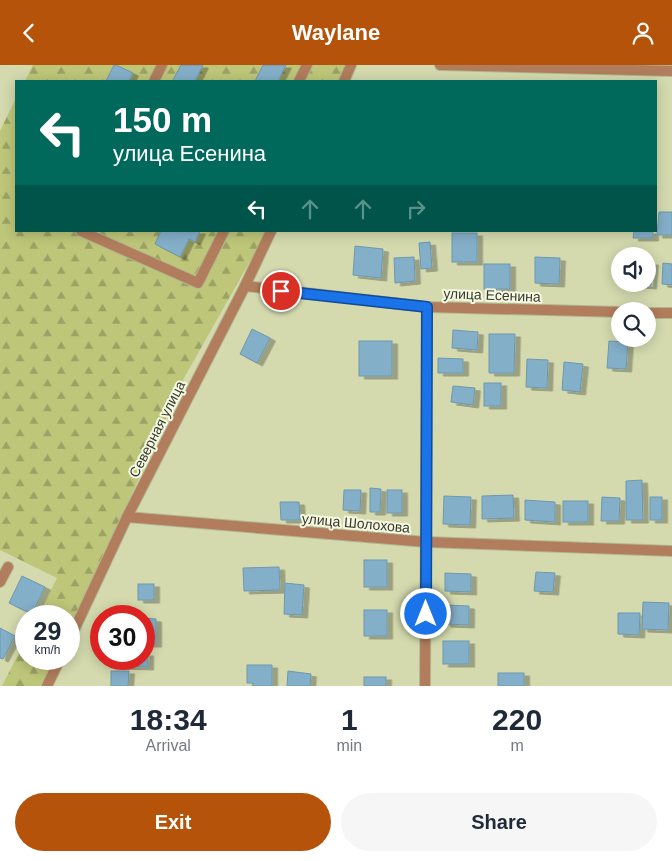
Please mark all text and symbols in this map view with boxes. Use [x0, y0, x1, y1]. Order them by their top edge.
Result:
icon: back [15, 19, 43, 47]
icon: person [629, 19, 657, 47]
text: Waylane [292, 20, 380, 45]
icon: left [30, 100, 95, 165]
text: 150 m [113, 100, 212, 139]
text: улица Есенина [113, 141, 266, 166]
icon: left [243, 195, 271, 223]
icon: ahead [296, 195, 324, 223]
icon: ahead [349, 195, 377, 223]
icon: right [402, 195, 430, 223]
map controls [611, 247, 656, 347]
button: sound [611, 247, 656, 292]
pin [260, 270, 302, 312]
icon: arrive [267, 277, 295, 305]
street label: улица Есенина [443, 285, 541, 305]
button: search [611, 302, 656, 347]
street label: Северная улица [126, 378, 188, 480]
street label: улица Шолохова [301, 510, 411, 536]
position arrow [399, 587, 451, 639]
speed limit sign: 30 [90, 605, 155, 670]
text: 29 [34, 617, 61, 645]
text: km/h [34, 643, 61, 657]
text: 18:34 [130, 703, 207, 736]
text: 1 [341, 703, 358, 736]
text: 220 [492, 703, 542, 736]
text: Arrival [146, 737, 191, 754]
text: min [336, 737, 362, 754]
text: m [510, 737, 524, 754]
button: Exit [15, 793, 331, 851]
button: Share [341, 793, 657, 851]

